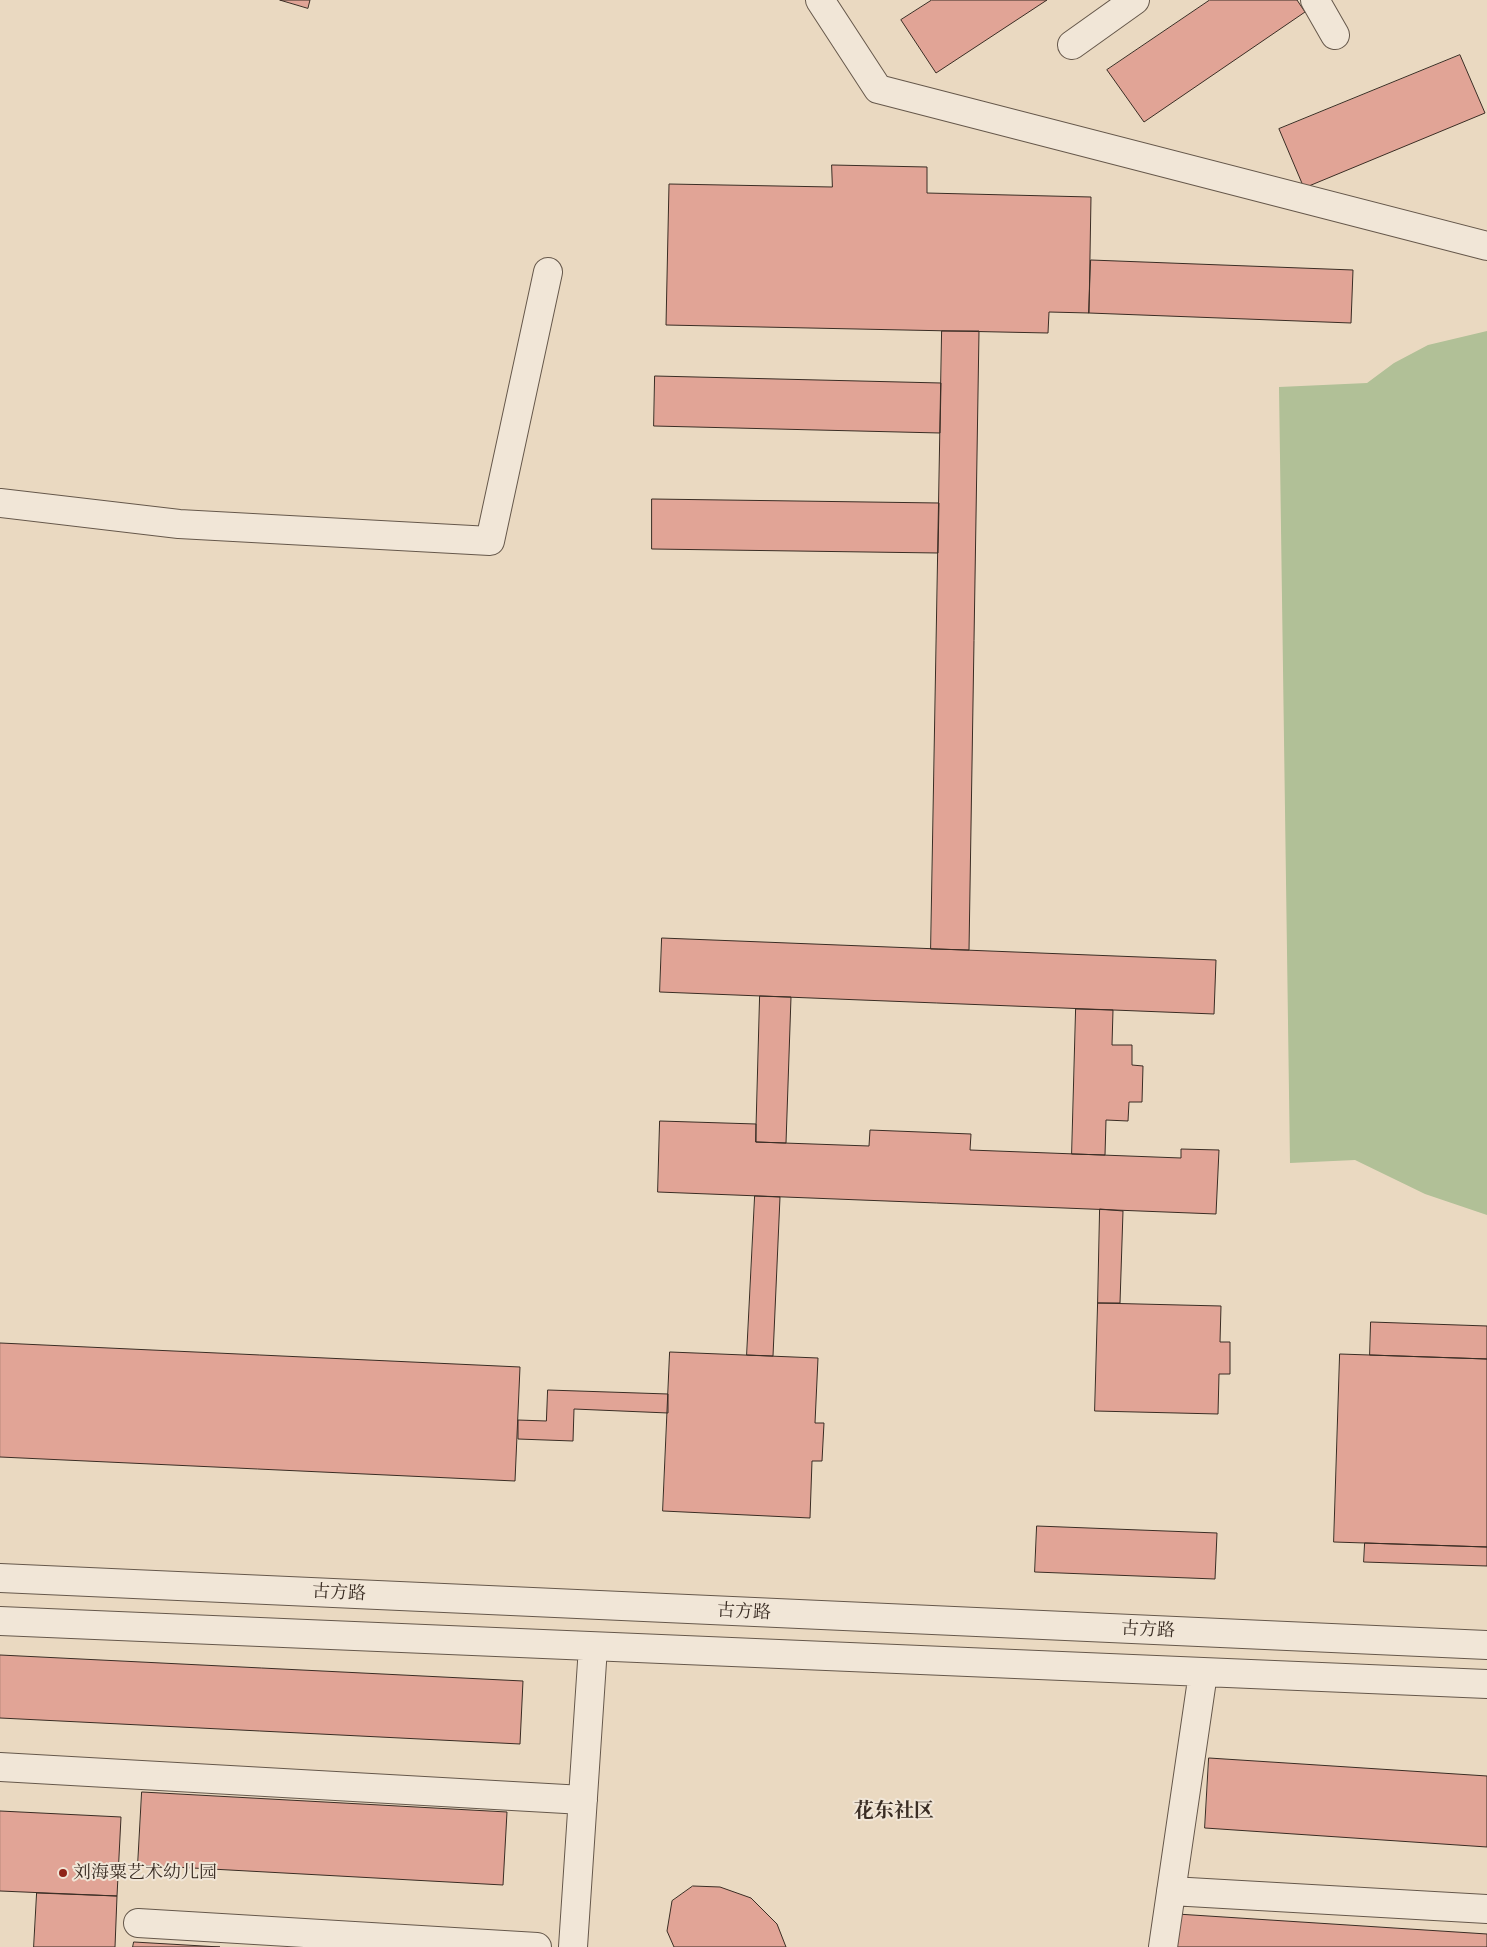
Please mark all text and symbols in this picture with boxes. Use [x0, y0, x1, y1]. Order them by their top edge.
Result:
street label: 古方路 [311, 1581, 367, 1605]
street label: 古方路 [716, 1600, 772, 1624]
street label: 古方路 [1120, 1618, 1176, 1642]
district label: 花东社区 [854, 1800, 934, 1824]
place label: 刘海粟艺术幼儿园 [73, 1862, 217, 1884]
marker: 刘海粟艺术幼儿园 [57, 1867, 69, 1879]

